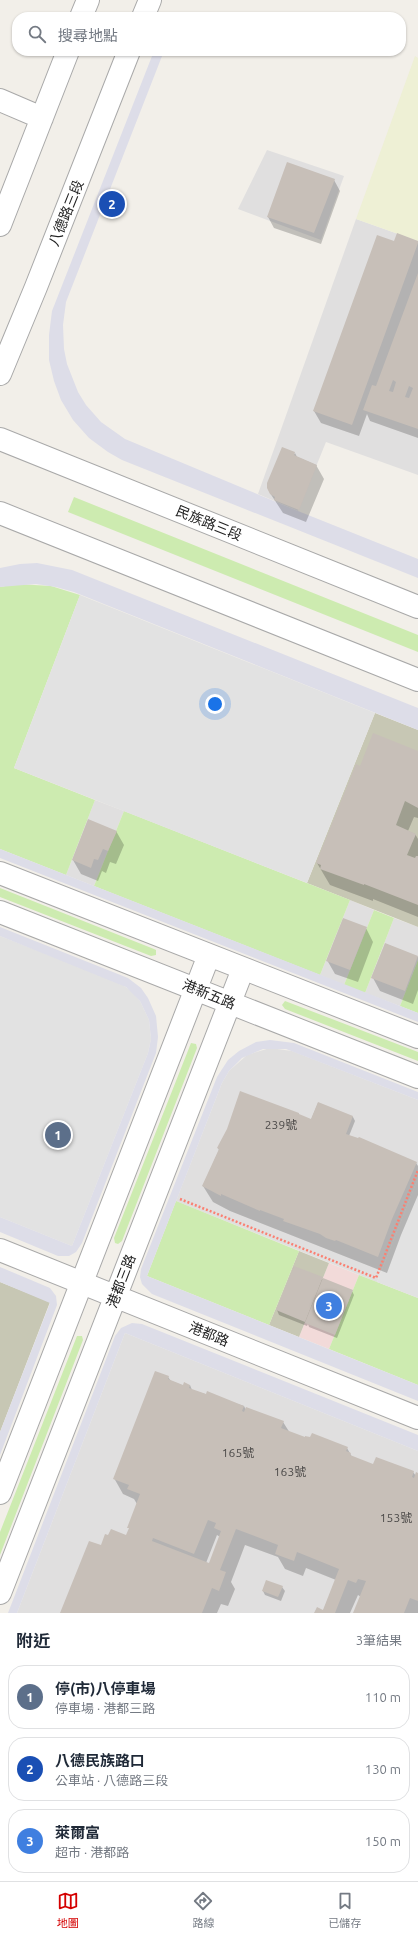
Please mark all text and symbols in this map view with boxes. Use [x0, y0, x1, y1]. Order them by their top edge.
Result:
search box [12, 12, 406, 56]
icon: search [26, 23, 48, 45]
text: 搜尋地點 [58, 27, 118, 44]
street label: 八德路三段 [45, 178, 87, 248]
pin: 2 [99, 189, 125, 219]
street label: 民族路三段 [174, 502, 244, 544]
your location [205, 694, 225, 714]
street label: 港新五路 [180, 976, 238, 1012]
house number: 239號 [265, 1118, 297, 1131]
pin: 1 [45, 1120, 71, 1150]
street label: 港都三路 [103, 1252, 139, 1310]
pin: 3 [316, 1291, 342, 1321]
street label: 港都路 [187, 1319, 231, 1349]
house number: 165號 [222, 1446, 254, 1459]
house number: 163號 [274, 1465, 306, 1478]
house number: 153號 [380, 1511, 412, 1524]
text: 附近 [16, 1631, 50, 1650]
text: 3筆結果 [356, 1633, 402, 1647]
text: 停(市)八停車場 [55, 1680, 155, 1697]
text: 1 [26, 1690, 34, 1704]
text: 110 m [365, 1690, 401, 1704]
text: 停車場 · 港都三路 [55, 1701, 155, 1715]
text: 八德民族路口 [55, 1752, 145, 1769]
text: 2 [26, 1762, 34, 1776]
text: 130 m [365, 1762, 401, 1776]
text: 公車站 · 八德路三段 [55, 1773, 168, 1787]
text: 萊爾富 [55, 1824, 100, 1841]
text: 3 [26, 1834, 34, 1848]
text: 150 m [365, 1834, 401, 1848]
text: 超市 · 港都路 [55, 1845, 129, 1859]
tab: 地圖 [57, 1890, 79, 1930]
tab: 路線 [192, 1890, 214, 1930]
tab: 已儲存 [328, 1890, 361, 1930]

